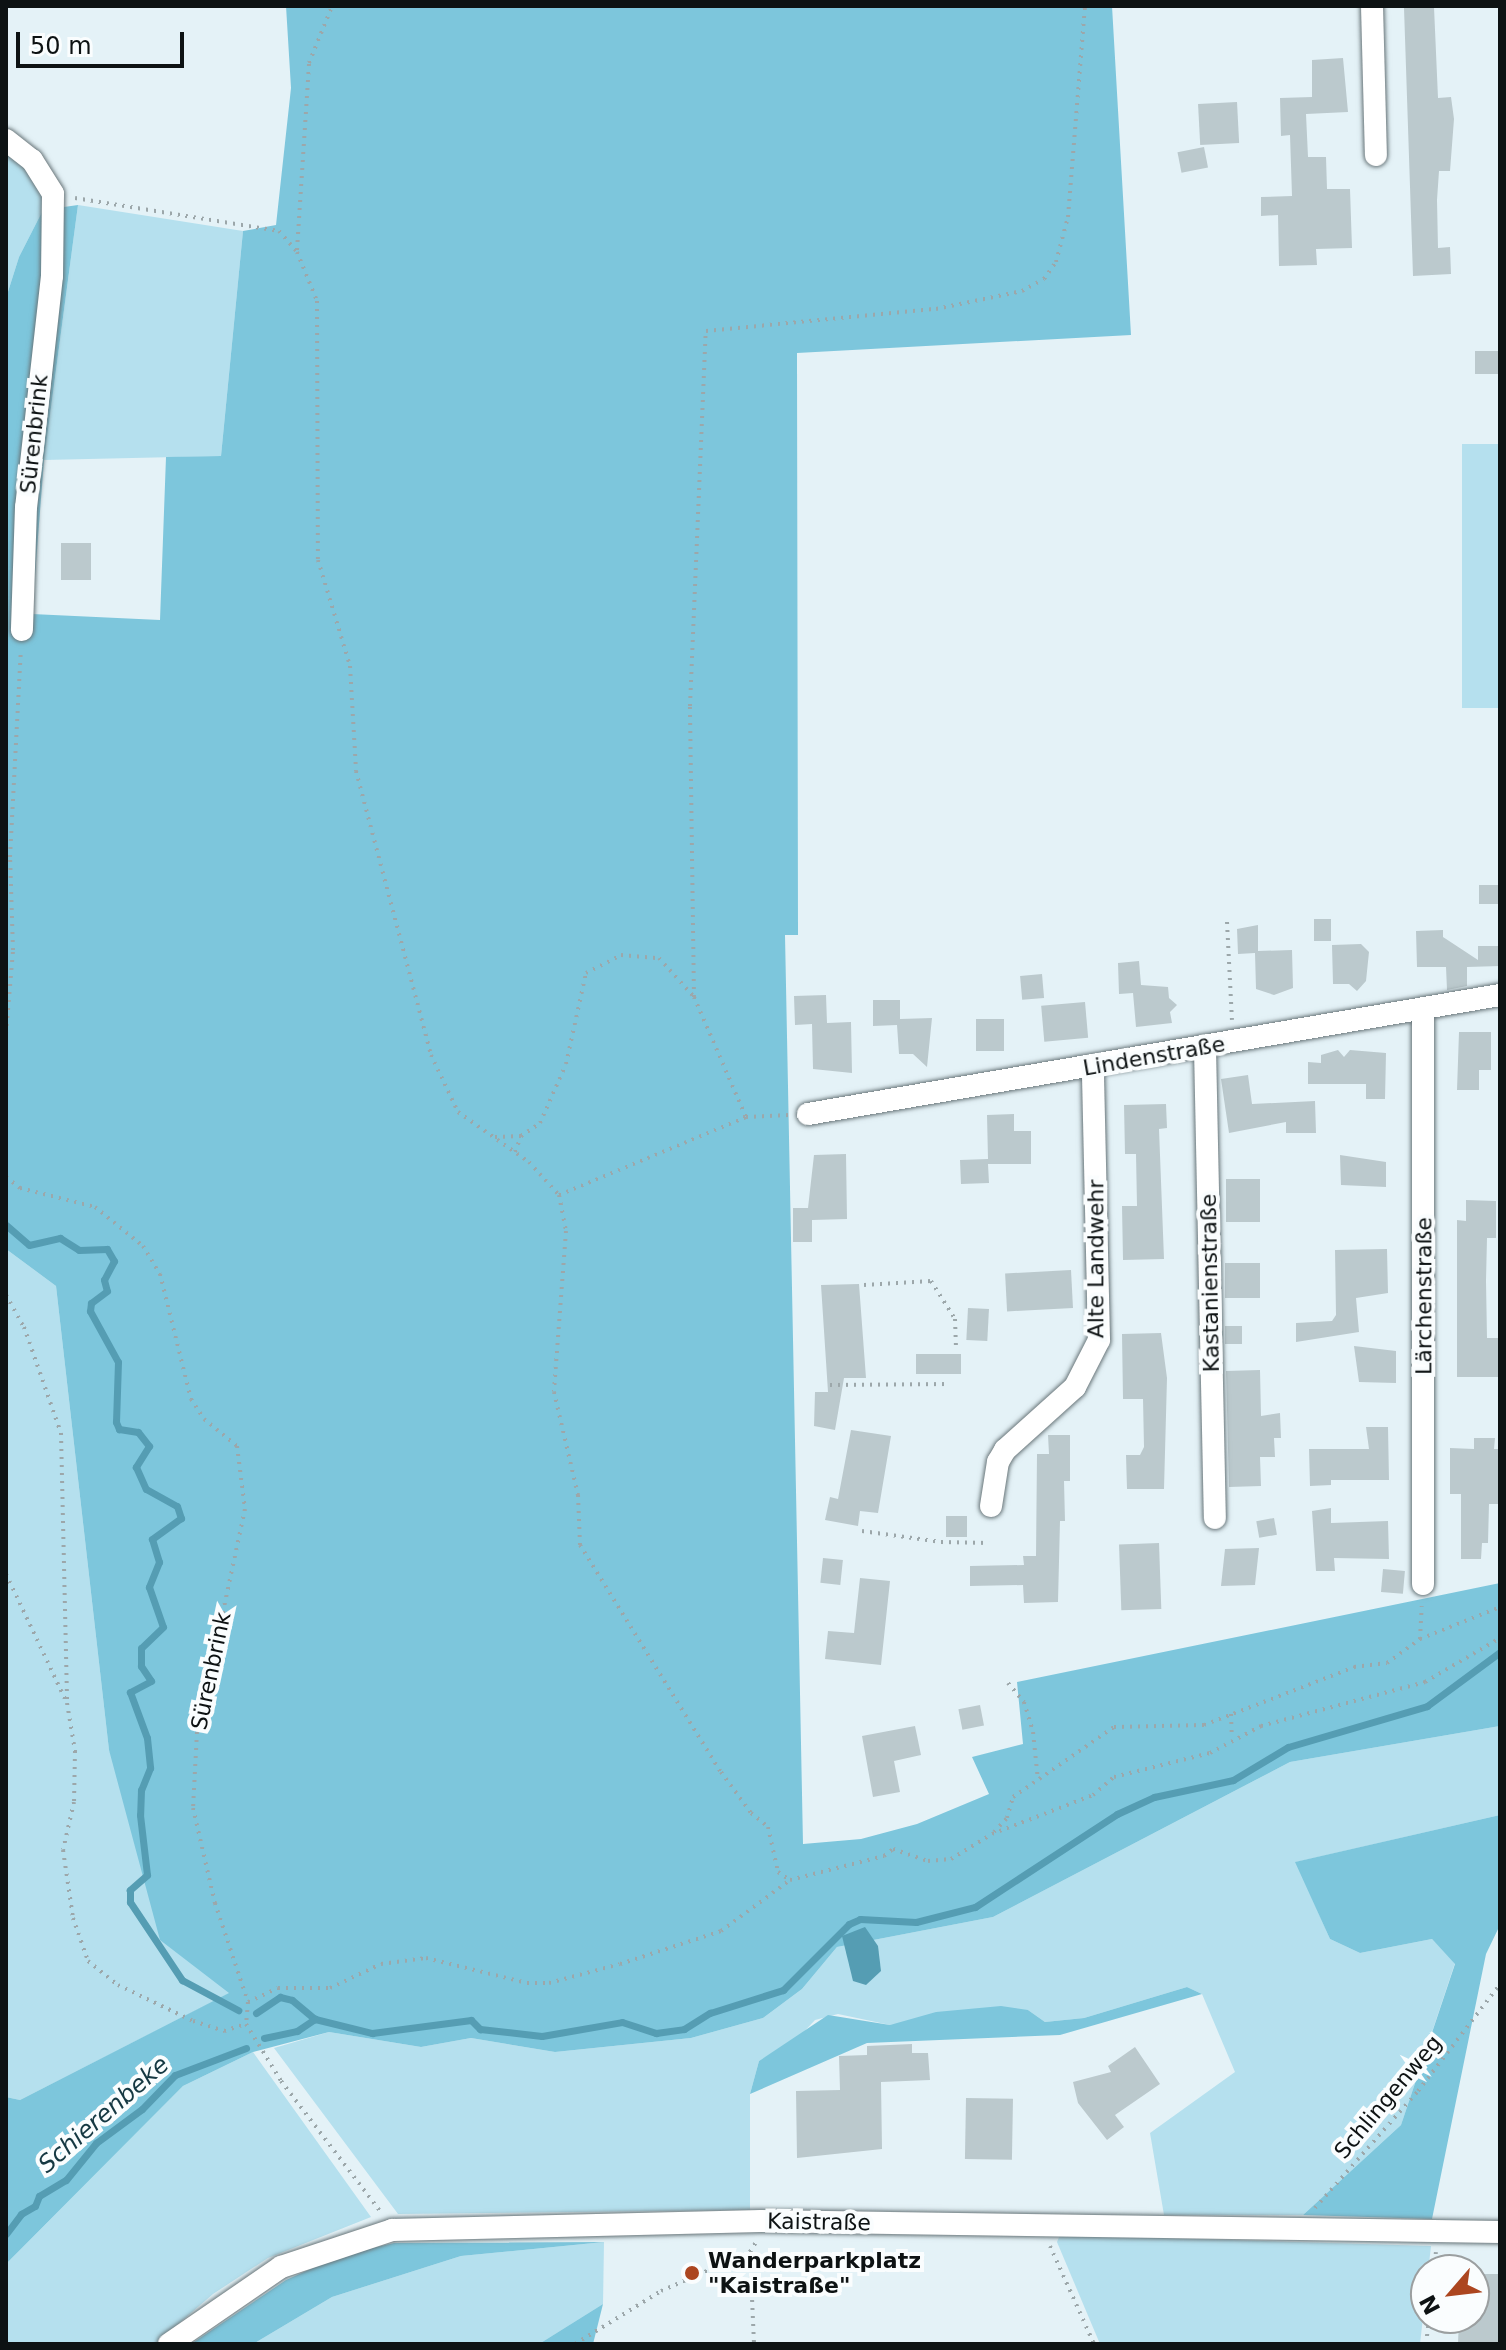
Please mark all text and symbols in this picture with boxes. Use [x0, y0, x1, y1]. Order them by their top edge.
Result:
scale bar [20, 16, 188, 66]
text: 50 m [30, 32, 92, 60]
street label: Sürenbrink [15, 373, 53, 495]
street label: Lindenstraße [1081, 1031, 1227, 1081]
street label: Alte Landwehr [1083, 1180, 1109, 1338]
street label: Kastanienstraße [1195, 1193, 1225, 1373]
street label: Lärchenstraße [1411, 1217, 1437, 1375]
street label: Sürenbrink [186, 1610, 236, 1732]
street label: Schlingenweg [1329, 2030, 1447, 2164]
water label: Schierenbeke [33, 2050, 175, 2180]
street label: Kaistraße [767, 2208, 871, 2236]
place label: Wanderparkplatz "Kaistraße" [708, 2247, 921, 2298]
north arrow [1410, 2254, 1490, 2334]
marker: Wanderparkplatz "Kaistraße" [683, 2264, 701, 2282]
text: N [1415, 2291, 1445, 2319]

